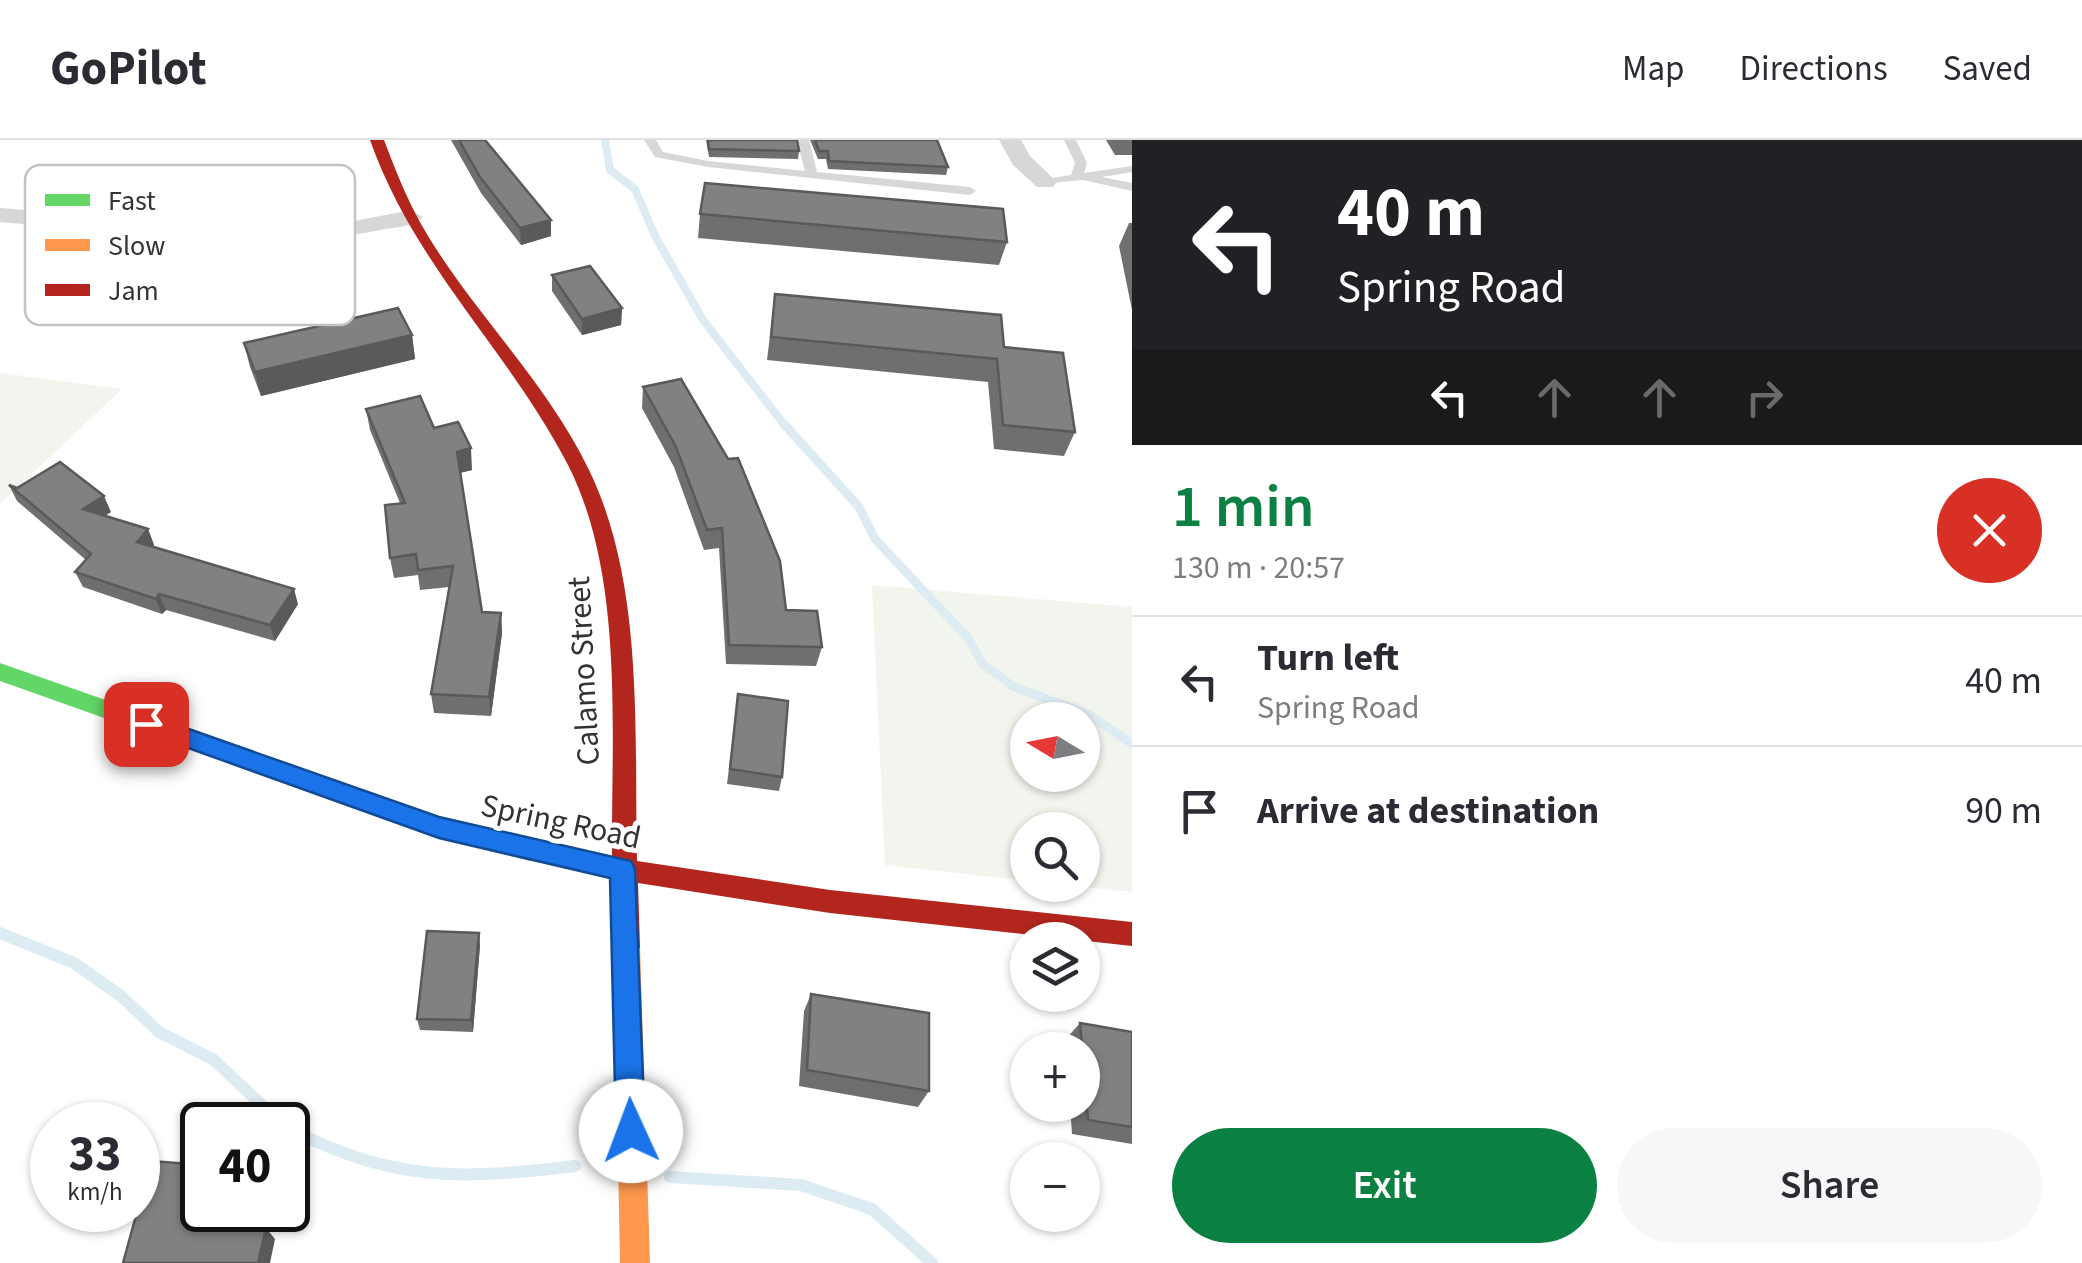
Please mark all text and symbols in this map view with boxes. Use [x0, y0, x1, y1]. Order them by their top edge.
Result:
text: GoPilot [50, 35, 207, 103]
text: Map [1622, 44, 1685, 94]
text: Directions [1740, 44, 1888, 94]
text: Saved [1943, 44, 2032, 94]
text: 40 m [1337, 163, 1485, 263]
legend [25, 165, 355, 325]
icon: left [1172, 180, 1302, 310]
text: Fast [108, 181, 156, 221]
text: Slow [108, 226, 165, 266]
text: Spring Road [1337, 256, 1566, 320]
text: Jam [108, 271, 159, 311]
icon: left [1422, 370, 1477, 425]
icon: ahead [1527, 370, 1582, 425]
icon: ahead [1632, 370, 1687, 425]
icon: right [1737, 370, 1792, 425]
text: 1 min [1172, 465, 1315, 550]
button: close [1937, 478, 2042, 583]
text: 130 m · 20:57 [1172, 545, 1345, 591]
street label: Calamo Street [556, 575, 612, 767]
text: Turn left [1257, 631, 1399, 685]
icon: left [1172, 654, 1227, 709]
text: 40 m [1965, 654, 2042, 708]
pin [104, 682, 189, 767]
text: Spring Road [1257, 685, 1420, 731]
icon: arrive [119, 697, 174, 752]
north arrow [1010, 702, 1100, 792]
map controls [1010, 702, 1100, 1232]
street label: Spring Road [477, 783, 645, 861]
icon: arrive [1172, 784, 1227, 839]
text: Arrive at destination [1257, 784, 1599, 838]
text: 90 m [1965, 784, 2042, 838]
button: search [1010, 812, 1100, 902]
button: layers [1010, 922, 1100, 1012]
button: + [1010, 1032, 1100, 1122]
position arrow [579, 1079, 683, 1183]
speed limit sign: 40 [180, 1102, 310, 1232]
text: 33 [69, 1119, 121, 1190]
button: Exit [1172, 1128, 1597, 1243]
button: Share [1617, 1128, 2042, 1243]
button: − [1010, 1142, 1100, 1232]
text: km/h [67, 1174, 123, 1210]

